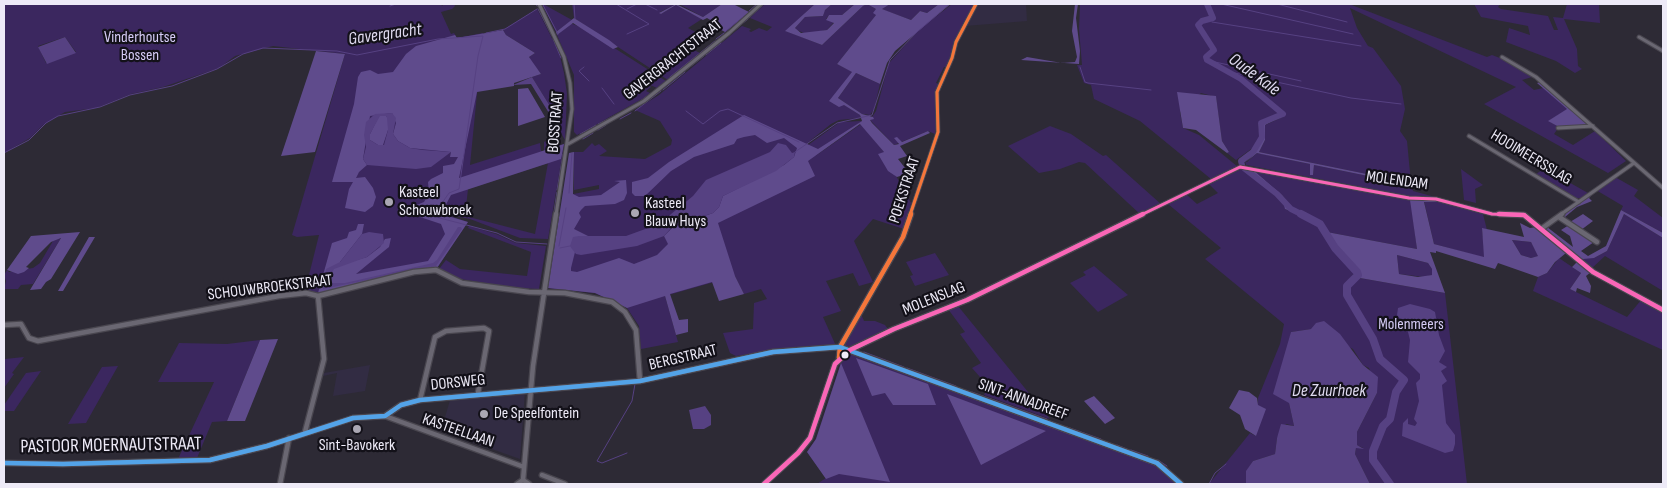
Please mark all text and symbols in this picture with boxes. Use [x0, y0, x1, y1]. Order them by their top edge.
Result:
street label: GAVERGRACHTSTRAAT [620, 15, 726, 105]
water label: Gavergracht [347, 19, 423, 51]
park label: Vinderhoutse Bossen [104, 28, 176, 66]
water label: Oude Kale [1224, 49, 1284, 101]
street label: BOSSTRAAT [544, 91, 568, 153]
street label: HOOIMEERSSLAG [1487, 126, 1575, 190]
street label: POEKSTRAAT [885, 154, 925, 226]
street label: MOLENDAM [1365, 167, 1429, 195]
place label: Kasteel Schouwbroek [399, 183, 472, 221]
place label: Kasteel Blauw Huys [645, 194, 706, 232]
marker: Kasteel Schouwbroek [383, 196, 395, 208]
marker: Kasteel Blauw Huys [629, 207, 641, 219]
street label: SCHOUWBROEKSTRAAT [207, 271, 333, 305]
street label: MOLENSLAG [900, 278, 968, 320]
park label: Molenmeers [1378, 315, 1444, 335]
street label: BERGSTRAAT [647, 341, 719, 375]
unlabelled marker [840, 350, 850, 360]
street label: DORSWEG [430, 371, 486, 395]
street label: SINT-ANNADREEF [975, 375, 1071, 425]
water label: De Zuurhoek [1292, 380, 1366, 402]
place label: De Speelfontein [494, 404, 579, 424]
marker: De Speelfontein [478, 408, 490, 420]
street label: KASTEELLAAN [420, 410, 496, 452]
marker: Sint-Bavokerk [351, 423, 363, 435]
street label: PASTOOR MOERNAUTSTRAAT [20, 433, 202, 459]
place label: Sint-Bavokerk [319, 436, 395, 456]

